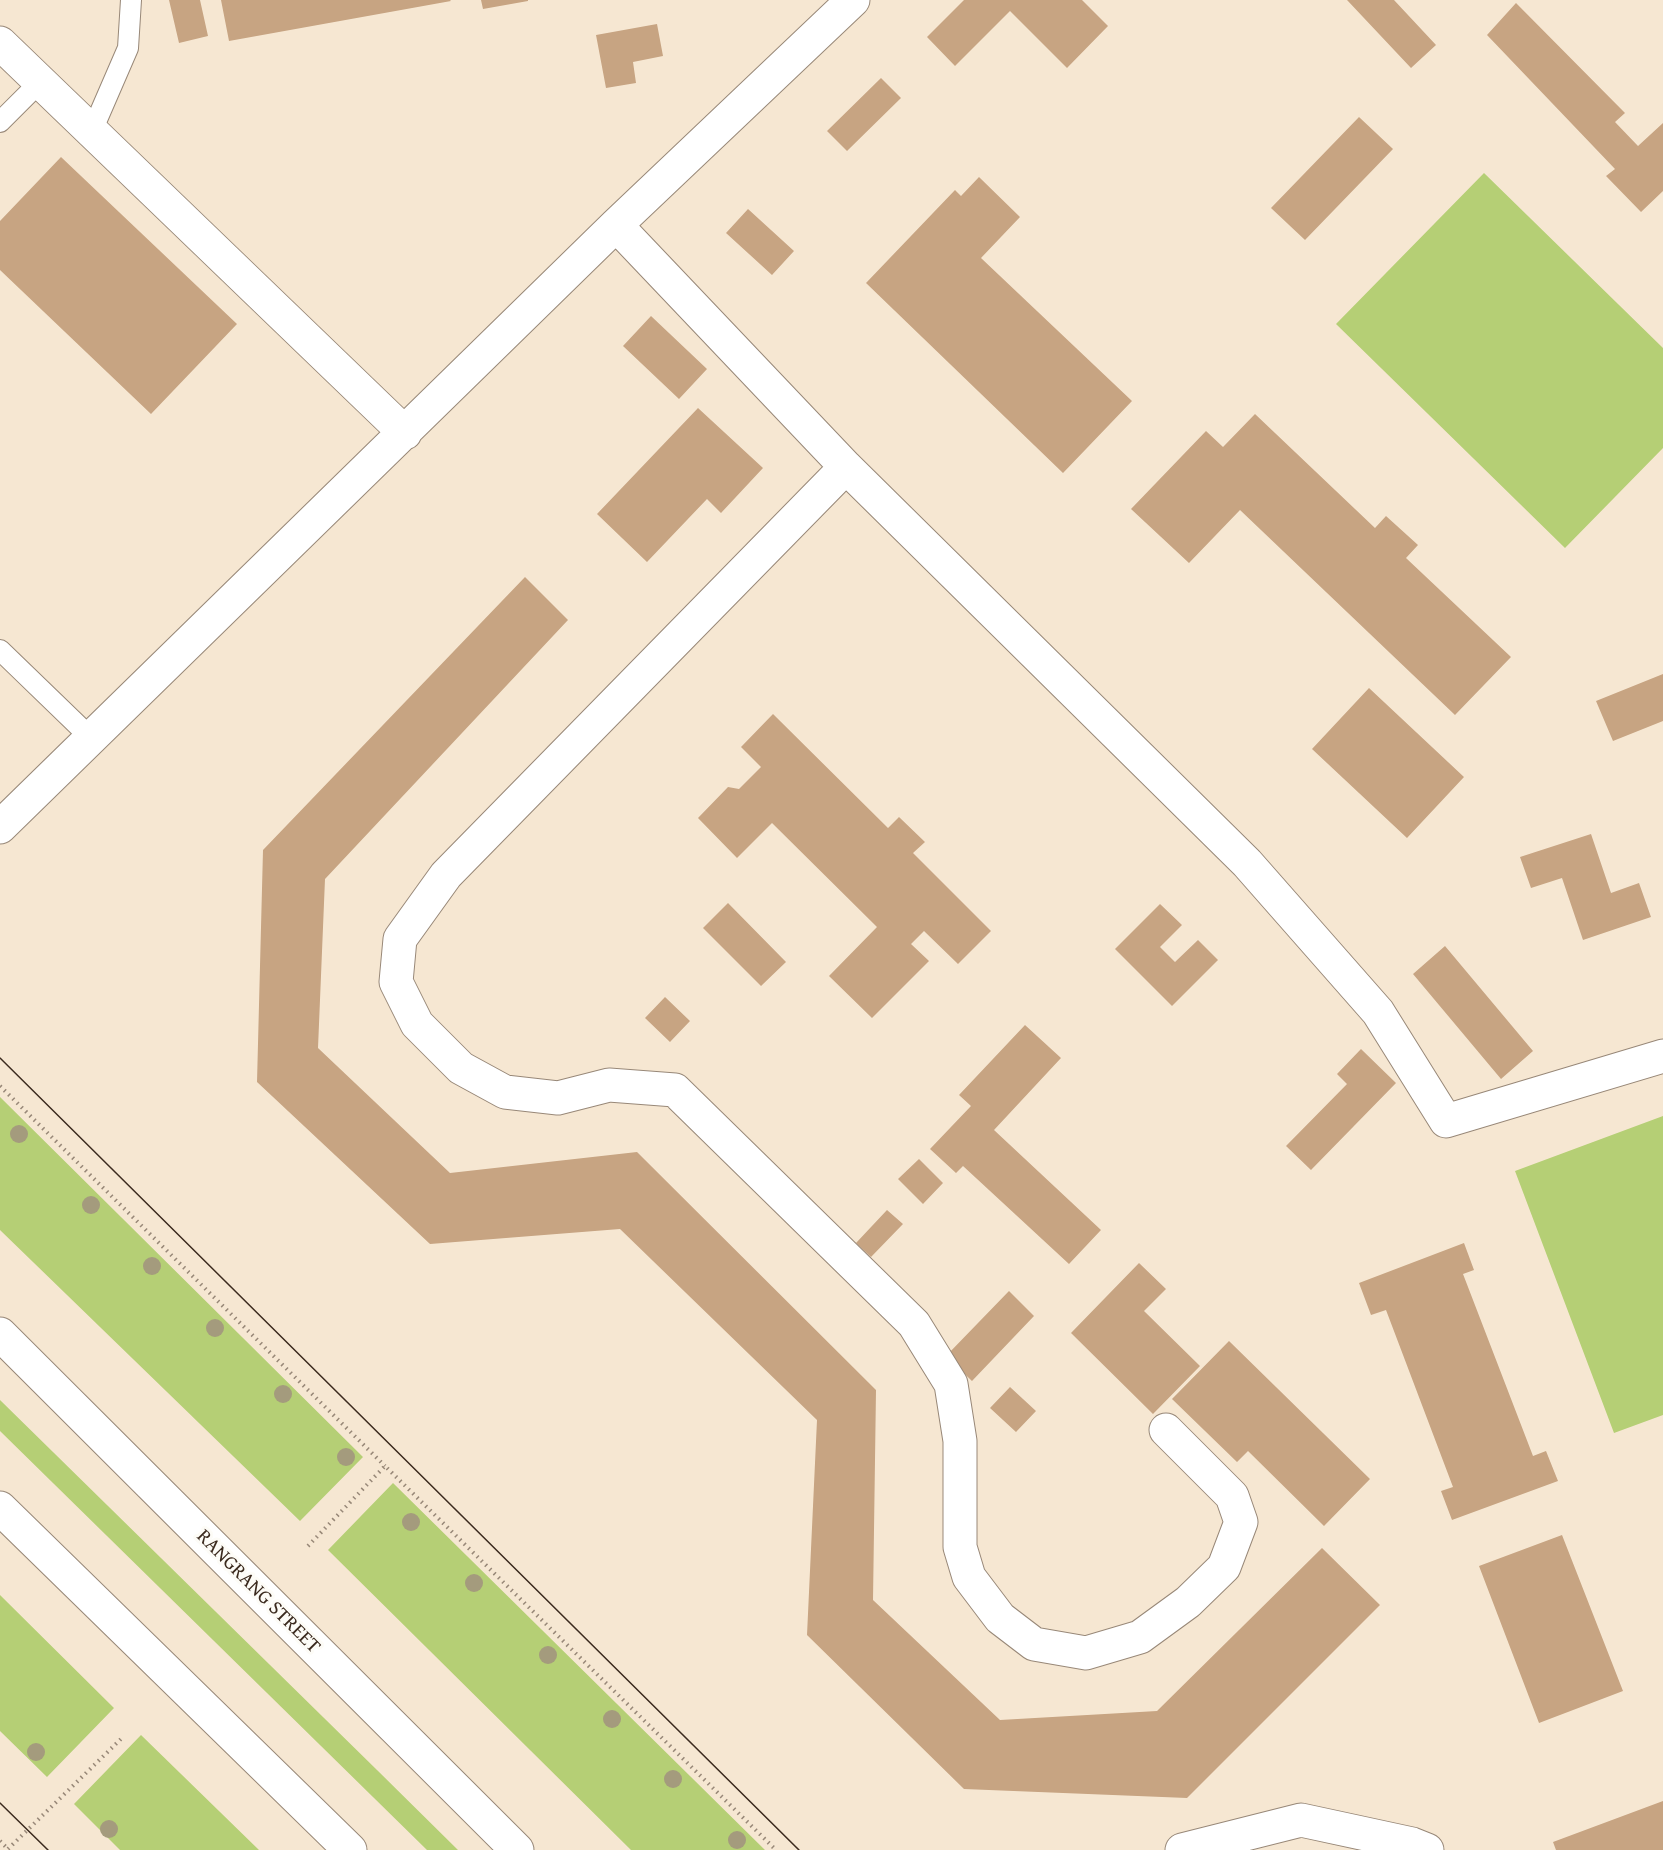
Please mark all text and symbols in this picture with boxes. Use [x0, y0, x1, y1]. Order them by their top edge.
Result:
street label: RANGRANG STREET [191, 1525, 325, 1659]

